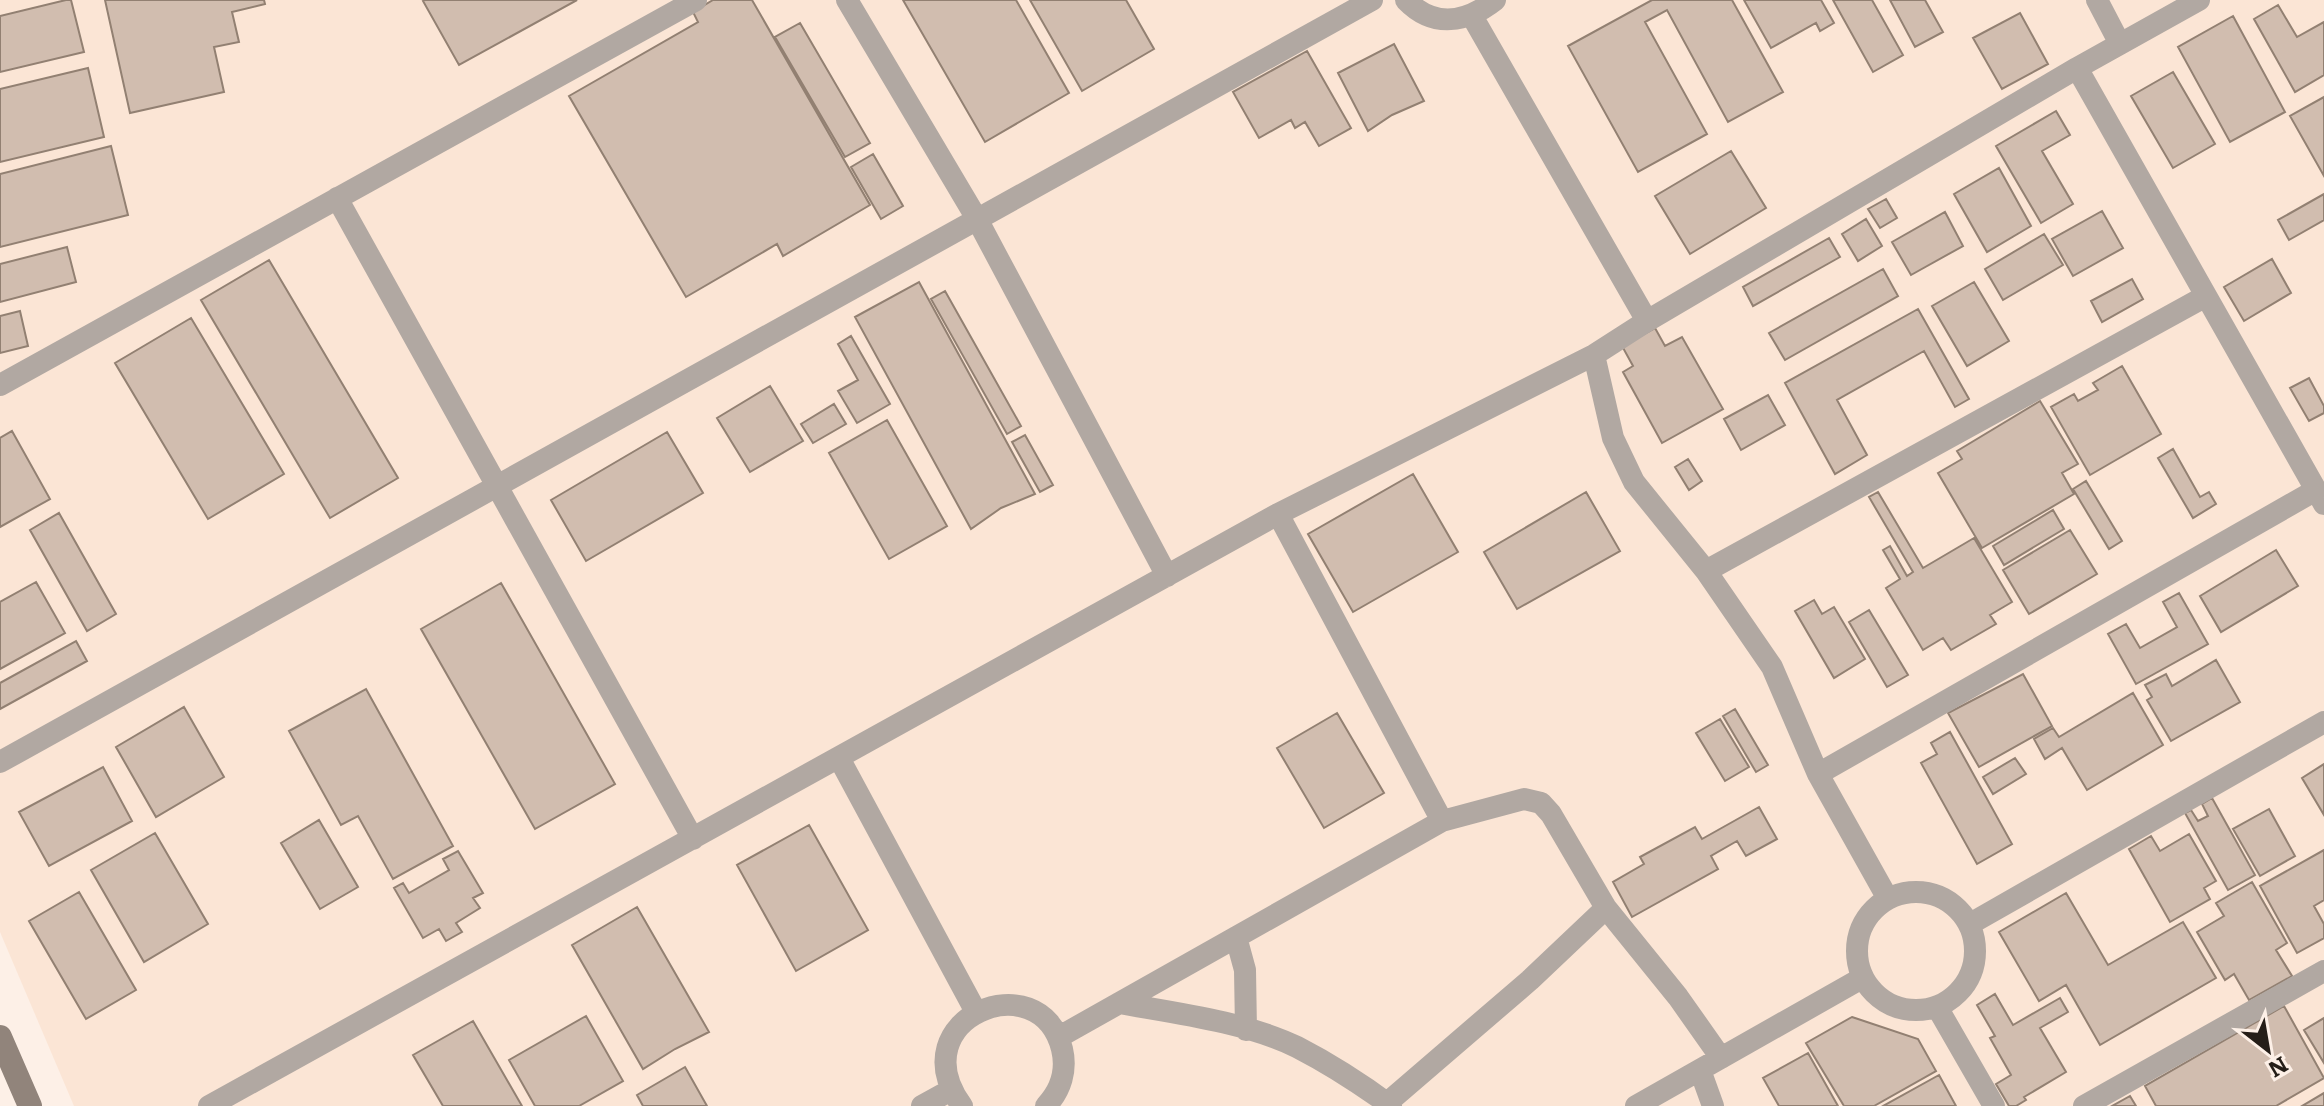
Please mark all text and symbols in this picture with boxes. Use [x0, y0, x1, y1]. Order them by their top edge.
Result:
north arrow [2228, 1010, 2308, 1090]
text: N [2263, 1050, 2295, 1087]

